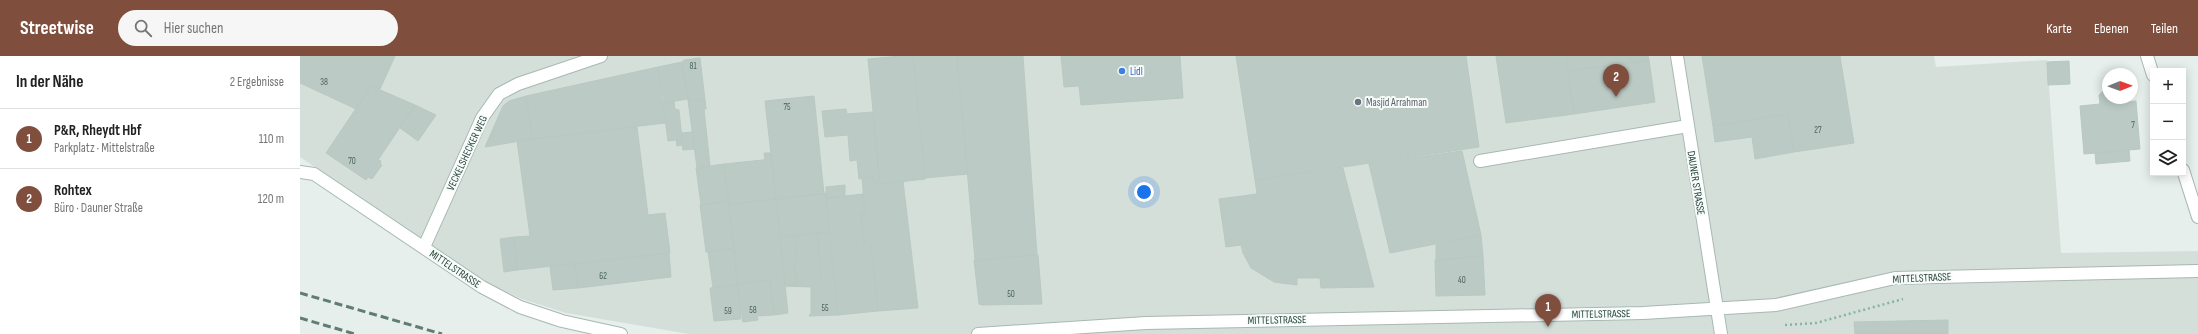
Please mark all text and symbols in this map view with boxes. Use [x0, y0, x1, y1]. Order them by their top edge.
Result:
search box [118, 10, 398, 46]
text: Streetwise [20, 17, 94, 40]
icon: search [132, 17, 154, 39]
text: Hier suchen [164, 19, 223, 38]
text: Karte [2046, 20, 2072, 37]
text: Ebenen [2094, 20, 2129, 37]
text: Teilen [2151, 20, 2178, 37]
house number: 81 [689, 61, 697, 72]
pin: 2 [1603, 64, 1629, 97]
place label: Lidl [1130, 65, 1143, 78]
marker: Lidl [1117, 66, 1127, 76]
north arrow [2102, 68, 2138, 104]
map controls [2150, 68, 2186, 176]
button: + [2150, 68, 2186, 104]
text: In der Nähe [16, 72, 83, 92]
text: 2 Ergebnisse [230, 74, 284, 90]
house number: 38 [320, 77, 328, 88]
place label: Masjid Arrahman [1366, 96, 1427, 109]
marker: Masjid Arrahman [1353, 97, 1363, 107]
house number: 75 [783, 102, 791, 113]
button: − [2150, 104, 2186, 140]
street label: VECKELSHECKER WEG [444, 113, 490, 193]
house number: 7 [2131, 120, 2135, 131]
text: P&R, Rheydt Hbf [54, 121, 141, 140]
house number: 27 [1814, 125, 1822, 136]
text: 1 [26, 131, 32, 147]
text: 110 m [259, 131, 284, 147]
text: Parkplatz · Mittelstraße [54, 140, 155, 156]
button: layers [2150, 140, 2186, 176]
street label: DAUNER STRASSE [1685, 150, 1707, 216]
house number: 70 [348, 156, 356, 167]
text: Rohtex [54, 181, 92, 200]
your location [1134, 182, 1154, 202]
text: 2 [26, 191, 32, 207]
text: 120 m [258, 191, 284, 207]
text: Büro · Dauner Straße [54, 200, 143, 216]
street label: MITTELSTRASSE [427, 247, 483, 291]
street label: MITTELSTRASSE [1892, 270, 1952, 286]
house number: 62 [599, 271, 607, 282]
house number: 40 [1458, 275, 1466, 286]
house number: 50 [1007, 289, 1015, 300]
pin: 1 [1535, 294, 1561, 327]
house number: 55 [821, 303, 829, 314]
house number: 58 [749, 305, 757, 316]
house number: 59 [724, 306, 732, 317]
street label: MITTELSTRASSE [1571, 307, 1631, 321]
street label: MITTELSTRASSE [1247, 313, 1307, 327]

